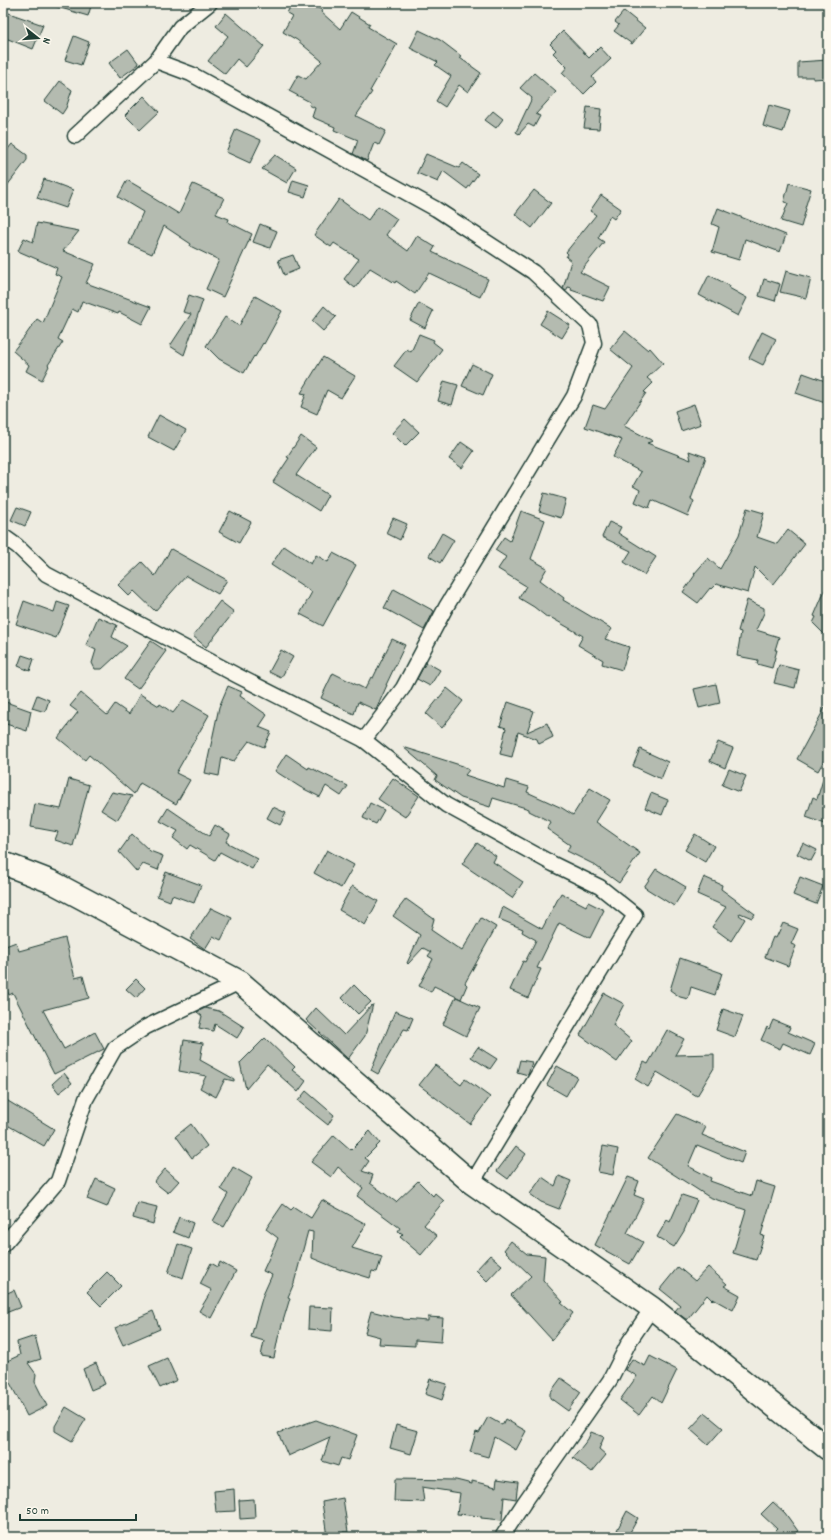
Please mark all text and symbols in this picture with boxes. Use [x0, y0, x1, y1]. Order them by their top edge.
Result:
north arrow [18, 18, 58, 58]
text: N [37, 35, 54, 46]
scale bar [20, 1496, 136, 1522]
text: 50 m [26, 1503, 49, 1520]

